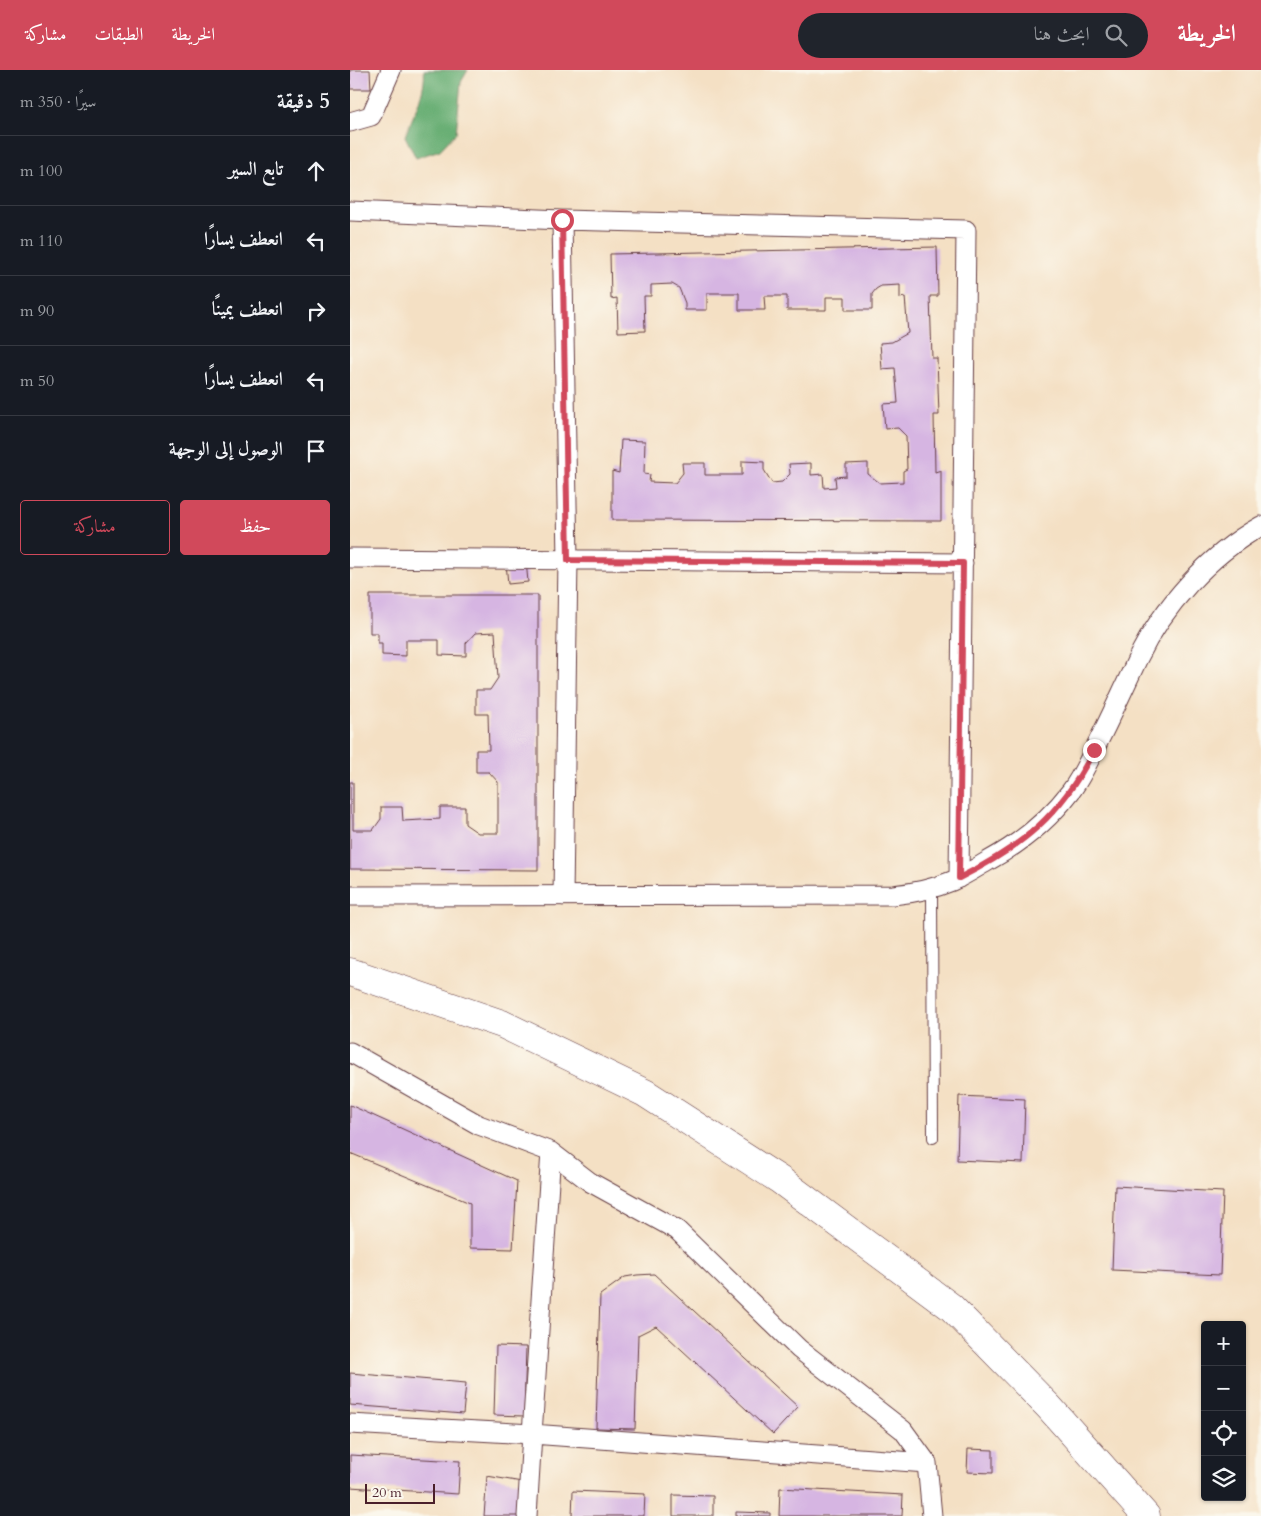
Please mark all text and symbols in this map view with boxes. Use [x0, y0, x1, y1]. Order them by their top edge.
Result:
search box [798, 13, 1148, 58]
text: الخريطة [1178, 17, 1236, 50]
text: ابحث هنا [1034, 21, 1090, 47]
icon: search [1102, 21, 1130, 49]
text: مشاركة [25, 22, 66, 47]
text: الطبقات [94, 22, 143, 47]
text: الخريطة [171, 22, 215, 47]
text: 5 دقيقة [277, 87, 330, 116]
text: سيرًا · 350 m [20, 91, 96, 113]
text: تابع السير [228, 156, 283, 182]
icon: ahead [302, 157, 330, 185]
text: 100 m [20, 160, 62, 182]
route start [551, 209, 574, 232]
text: انعطف يسارًا [204, 226, 283, 252]
icon: left [302, 227, 330, 255]
text: 110 m [20, 230, 62, 252]
text: انعطف يمينًا [212, 296, 283, 322]
icon: right [302, 297, 330, 325]
text: 90 m [20, 300, 54, 322]
text: انعطف يسارًا [204, 366, 283, 392]
icon: left [302, 367, 330, 395]
text: 50 m [20, 370, 54, 392]
text: الوصول إلى الوجهة [169, 436, 283, 462]
icon: arrive [302, 437, 330, 465]
button: مشاركة [20, 500, 170, 555]
button: حفظ [180, 500, 330, 555]
route end [1083, 739, 1106, 762]
map controls [1201, 1321, 1246, 1501]
button: + [1201, 1321, 1246, 1366]
button: − [1201, 1366, 1246, 1411]
button: locate [1201, 1411, 1246, 1456]
button: layers [1201, 1456, 1246, 1501]
scale bar [365, 1481, 435, 1504]
text: 20 m [372, 1483, 402, 1502]

